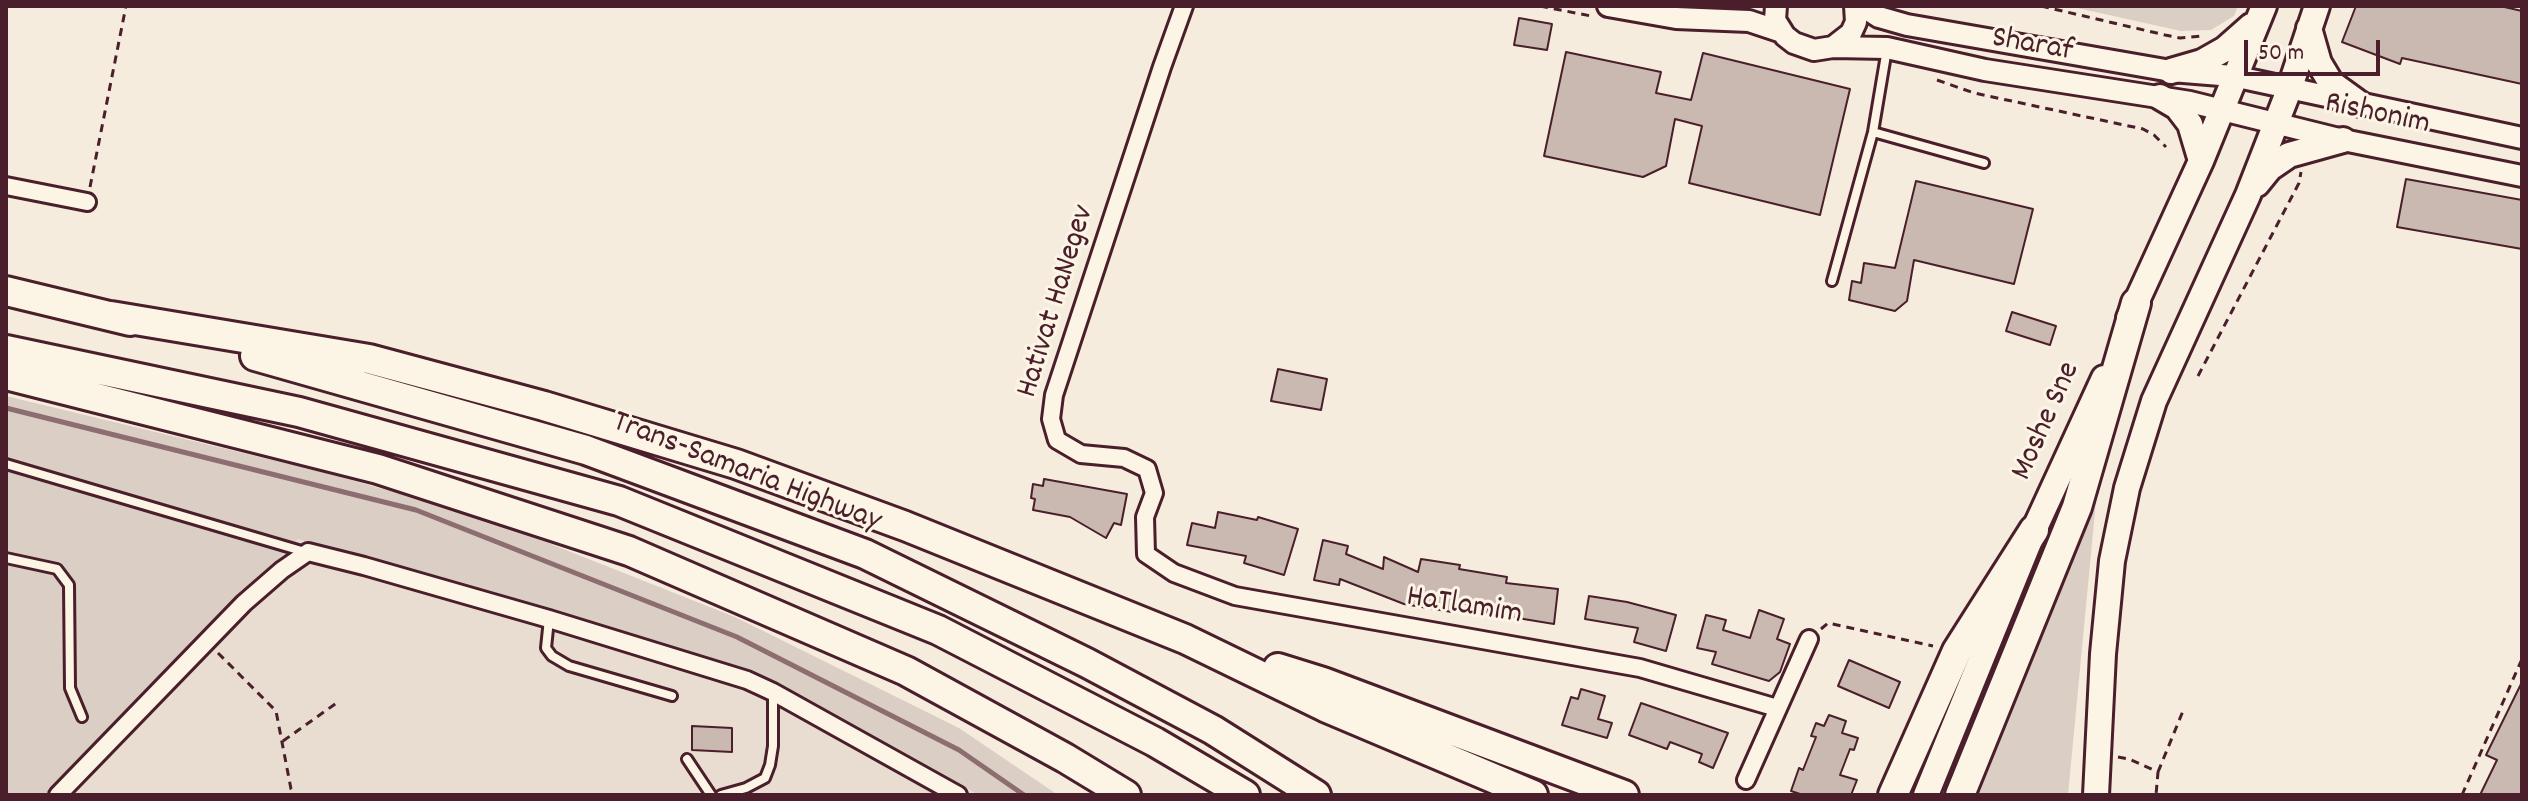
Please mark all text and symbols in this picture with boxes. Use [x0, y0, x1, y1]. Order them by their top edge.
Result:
street label: Sharaf [1988, 21, 2076, 73]
scale bar [2248, 24, 2384, 74]
text: 50 m [2258, 37, 2304, 71]
street label: Rishonim [2321, 86, 2433, 146]
street label: Hativat HaNegev [1011, 201, 1105, 403]
street label: Moshe Sne [2005, 357, 2091, 487]
street label: Trans-Samaria Highway [606, 405, 886, 543]
street label: HaTlamim [1403, 580, 1525, 636]

